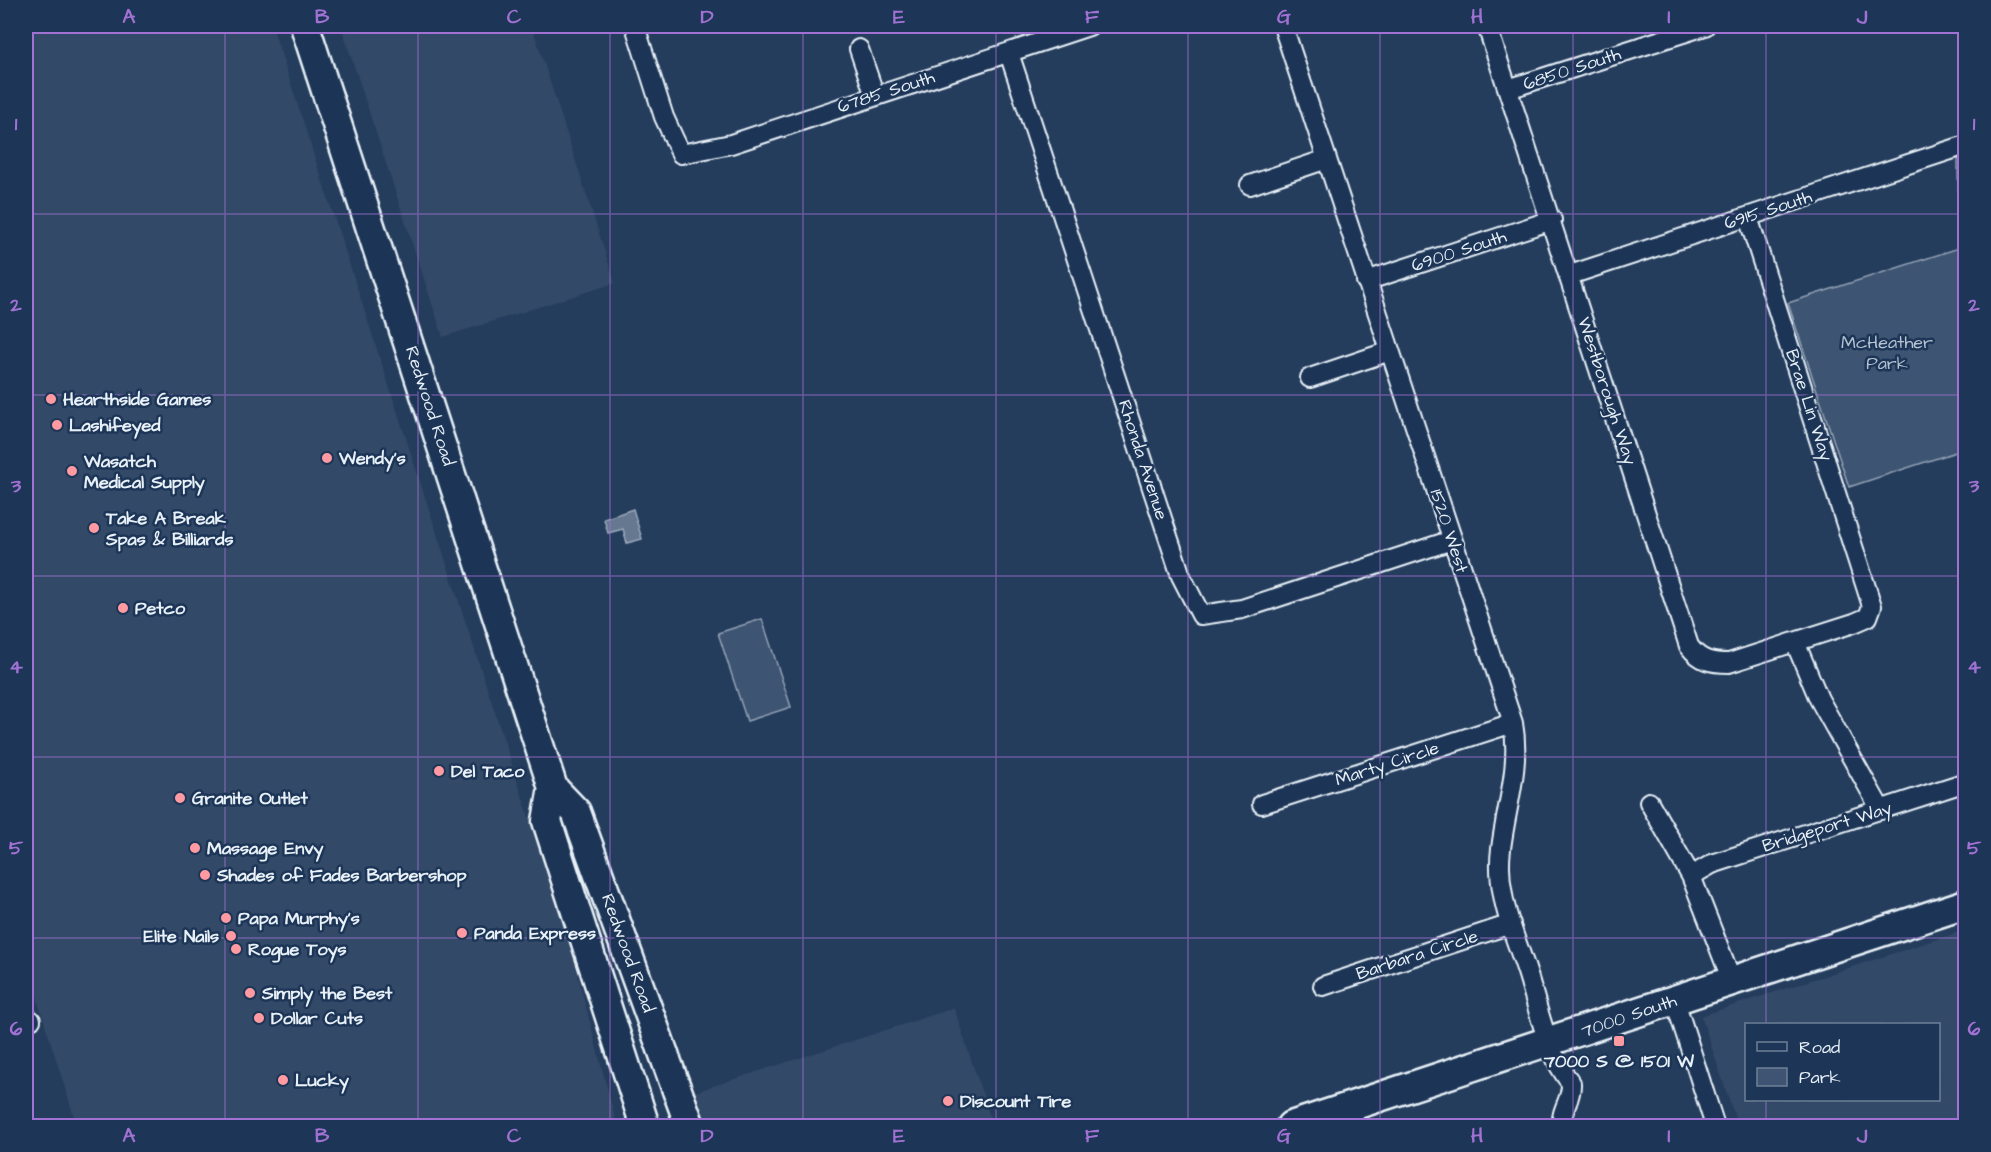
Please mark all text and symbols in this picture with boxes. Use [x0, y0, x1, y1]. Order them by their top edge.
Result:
text: A [123, 3, 136, 31]
text: B [315, 3, 330, 31]
text: C [507, 3, 522, 31]
text: D [701, 3, 714, 31]
text: E [893, 3, 905, 31]
text: F [1085, 3, 1100, 31]
text: G [1277, 3, 1291, 31]
text: H [1471, 3, 1483, 31]
text: I [1667, 3, 1671, 31]
text: J [1856, 3, 1868, 31]
street label: 6850 South [1520, 41, 1624, 97]
street label: 6785 South [834, 64, 938, 119]
text: 1 [15, 110, 18, 138]
text: 1 [1973, 110, 1976, 138]
street label: 6915 South [1721, 184, 1815, 236]
street label: 6900 South [1408, 224, 1510, 278]
text: 2 [9, 291, 22, 319]
text: 2 [1967, 291, 1980, 319]
street label: Westborough Way [1570, 314, 1643, 468]
park label: McHeather Park [1841, 330, 1933, 376]
street label: Redwood Road [399, 343, 461, 469]
street label: Brae Lin Way [1778, 346, 1839, 465]
place label: Hearthside Games [63, 387, 211, 412]
marker: Hearthside Games [44, 392, 58, 406]
street label: Rhonda Avenue [1112, 397, 1174, 524]
place label: Lashifeyed [69, 413, 161, 439]
marker: Lashifeyed [50, 418, 64, 432]
place label: Wendy's [338, 446, 406, 472]
place label: Wasatch Medical Supply [83, 449, 205, 496]
marker: Wendy's [320, 451, 334, 465]
marker: Wasatch Medical Supply [65, 464, 79, 478]
text: 3 [10, 472, 22, 500]
text: 3 [1968, 472, 1980, 500]
street label: 1520 West [1424, 486, 1475, 577]
place label: Take A Break Spas & Billiards [105, 506, 234, 552]
marker: Take A Break Spas & Billiards [87, 521, 101, 535]
place label: Petco [135, 596, 186, 621]
marker: Petco [116, 601, 130, 615]
text: 4 [9, 653, 23, 681]
text: 4 [1967, 653, 1981, 681]
street label: Marty Circle [1332, 735, 1443, 793]
place label: Del Taco [451, 759, 525, 784]
marker: Del Taco [432, 764, 446, 778]
place label: Granite Outlet [192, 786, 309, 811]
marker: Granite Outlet [173, 791, 187, 805]
street label: Bridgeport Way [1759, 795, 1895, 860]
text: 5 [9, 834, 24, 862]
text: 5 [1967, 834, 1982, 862]
place label: Massage Envy [207, 836, 323, 862]
marker: Massage Envy [188, 841, 202, 855]
place label: Shades of Fades Barbershop [216, 863, 466, 888]
marker: Shades of Fades Barbershop [198, 868, 212, 882]
street label: Redwood Road [595, 890, 661, 1016]
place label: Papa Murphy's [238, 906, 360, 932]
marker: Papa Murphy's [219, 911, 233, 925]
place label: Panda Express [474, 921, 596, 946]
street label: Barbara Circle [1353, 923, 1481, 986]
place label: Elite Nails [144, 924, 219, 949]
marker: Panda Express [455, 926, 469, 940]
marker: Elite Nails [224, 929, 238, 943]
place label: Rogue Toys [248, 937, 347, 963]
marker: Rogue Toys [229, 942, 243, 956]
place label: Simply the Best [261, 981, 393, 1007]
marker: Simply the Best [243, 986, 257, 1000]
street label: 7000 South [1578, 988, 1680, 1044]
place label: Dollar Cuts [271, 1006, 363, 1031]
marker: Dollar Cuts [252, 1011, 266, 1025]
text: 6 [10, 1015, 23, 1043]
text: 6 [1968, 1015, 1981, 1043]
legend [1745, 1023, 1940, 1101]
marker: 7000 S @ 1501 W [1612, 1034, 1626, 1048]
text: Road [1799, 1035, 1840, 1060]
place label: 7000 S @ 1501 W [1543, 1049, 1694, 1074]
text: Park [1799, 1065, 1841, 1090]
place label: Lucky [295, 1068, 349, 1094]
marker: Lucky [276, 1073, 290, 1087]
place label: Discount Tire [960, 1089, 1071, 1114]
marker: Discount Tire [941, 1094, 955, 1108]
text: A [123, 1122, 136, 1150]
text: B [315, 1122, 330, 1150]
text: C [507, 1122, 522, 1150]
text: D [701, 1122, 714, 1150]
text: E [893, 1122, 905, 1150]
text: F [1085, 1122, 1100, 1150]
text: G [1277, 1122, 1291, 1150]
text: H [1471, 1122, 1483, 1150]
text: I [1667, 1122, 1671, 1150]
text: J [1856, 1122, 1868, 1150]

